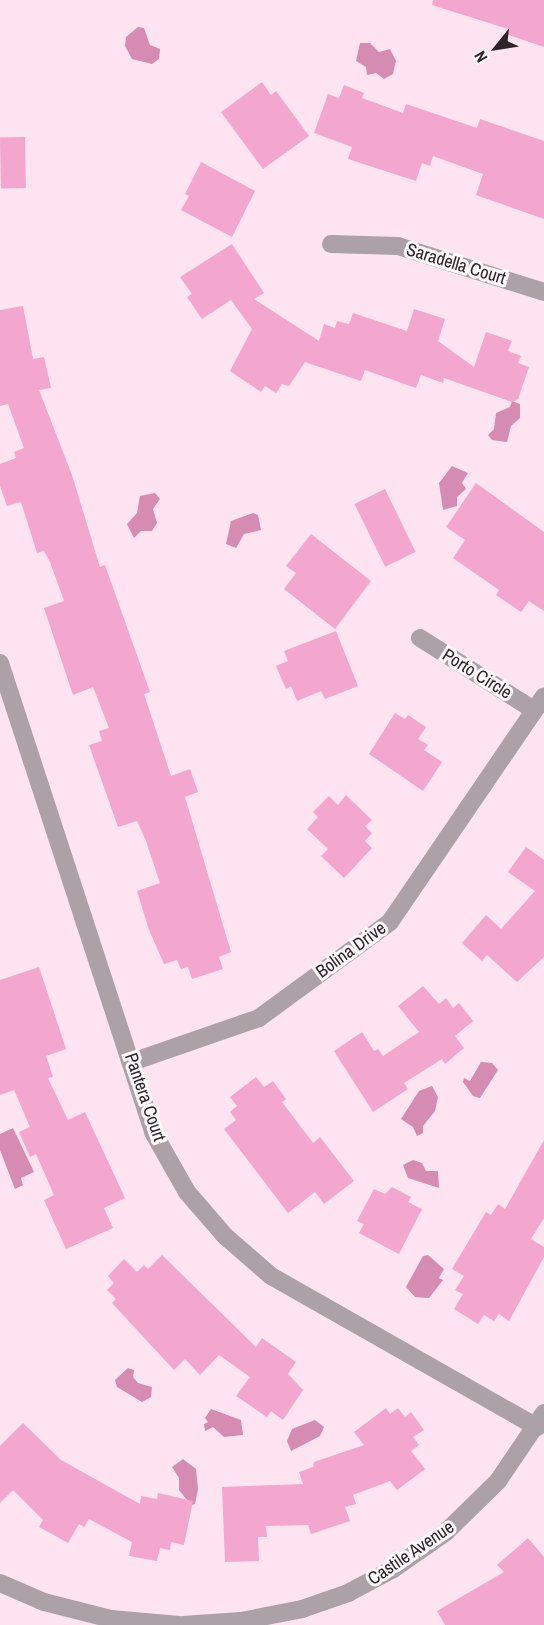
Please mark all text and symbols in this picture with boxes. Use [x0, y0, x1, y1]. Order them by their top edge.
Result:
north arrow [466, 18, 526, 78]
text: N [469, 47, 492, 67]
street label: Saradella Court [404, 239, 508, 289]
street label: Porto Circle [438, 644, 516, 704]
street label: Bolina Drive [312, 917, 390, 983]
street label: Pantera Court [120, 1050, 170, 1144]
street label: Castile Avenue [364, 1516, 458, 1590]

